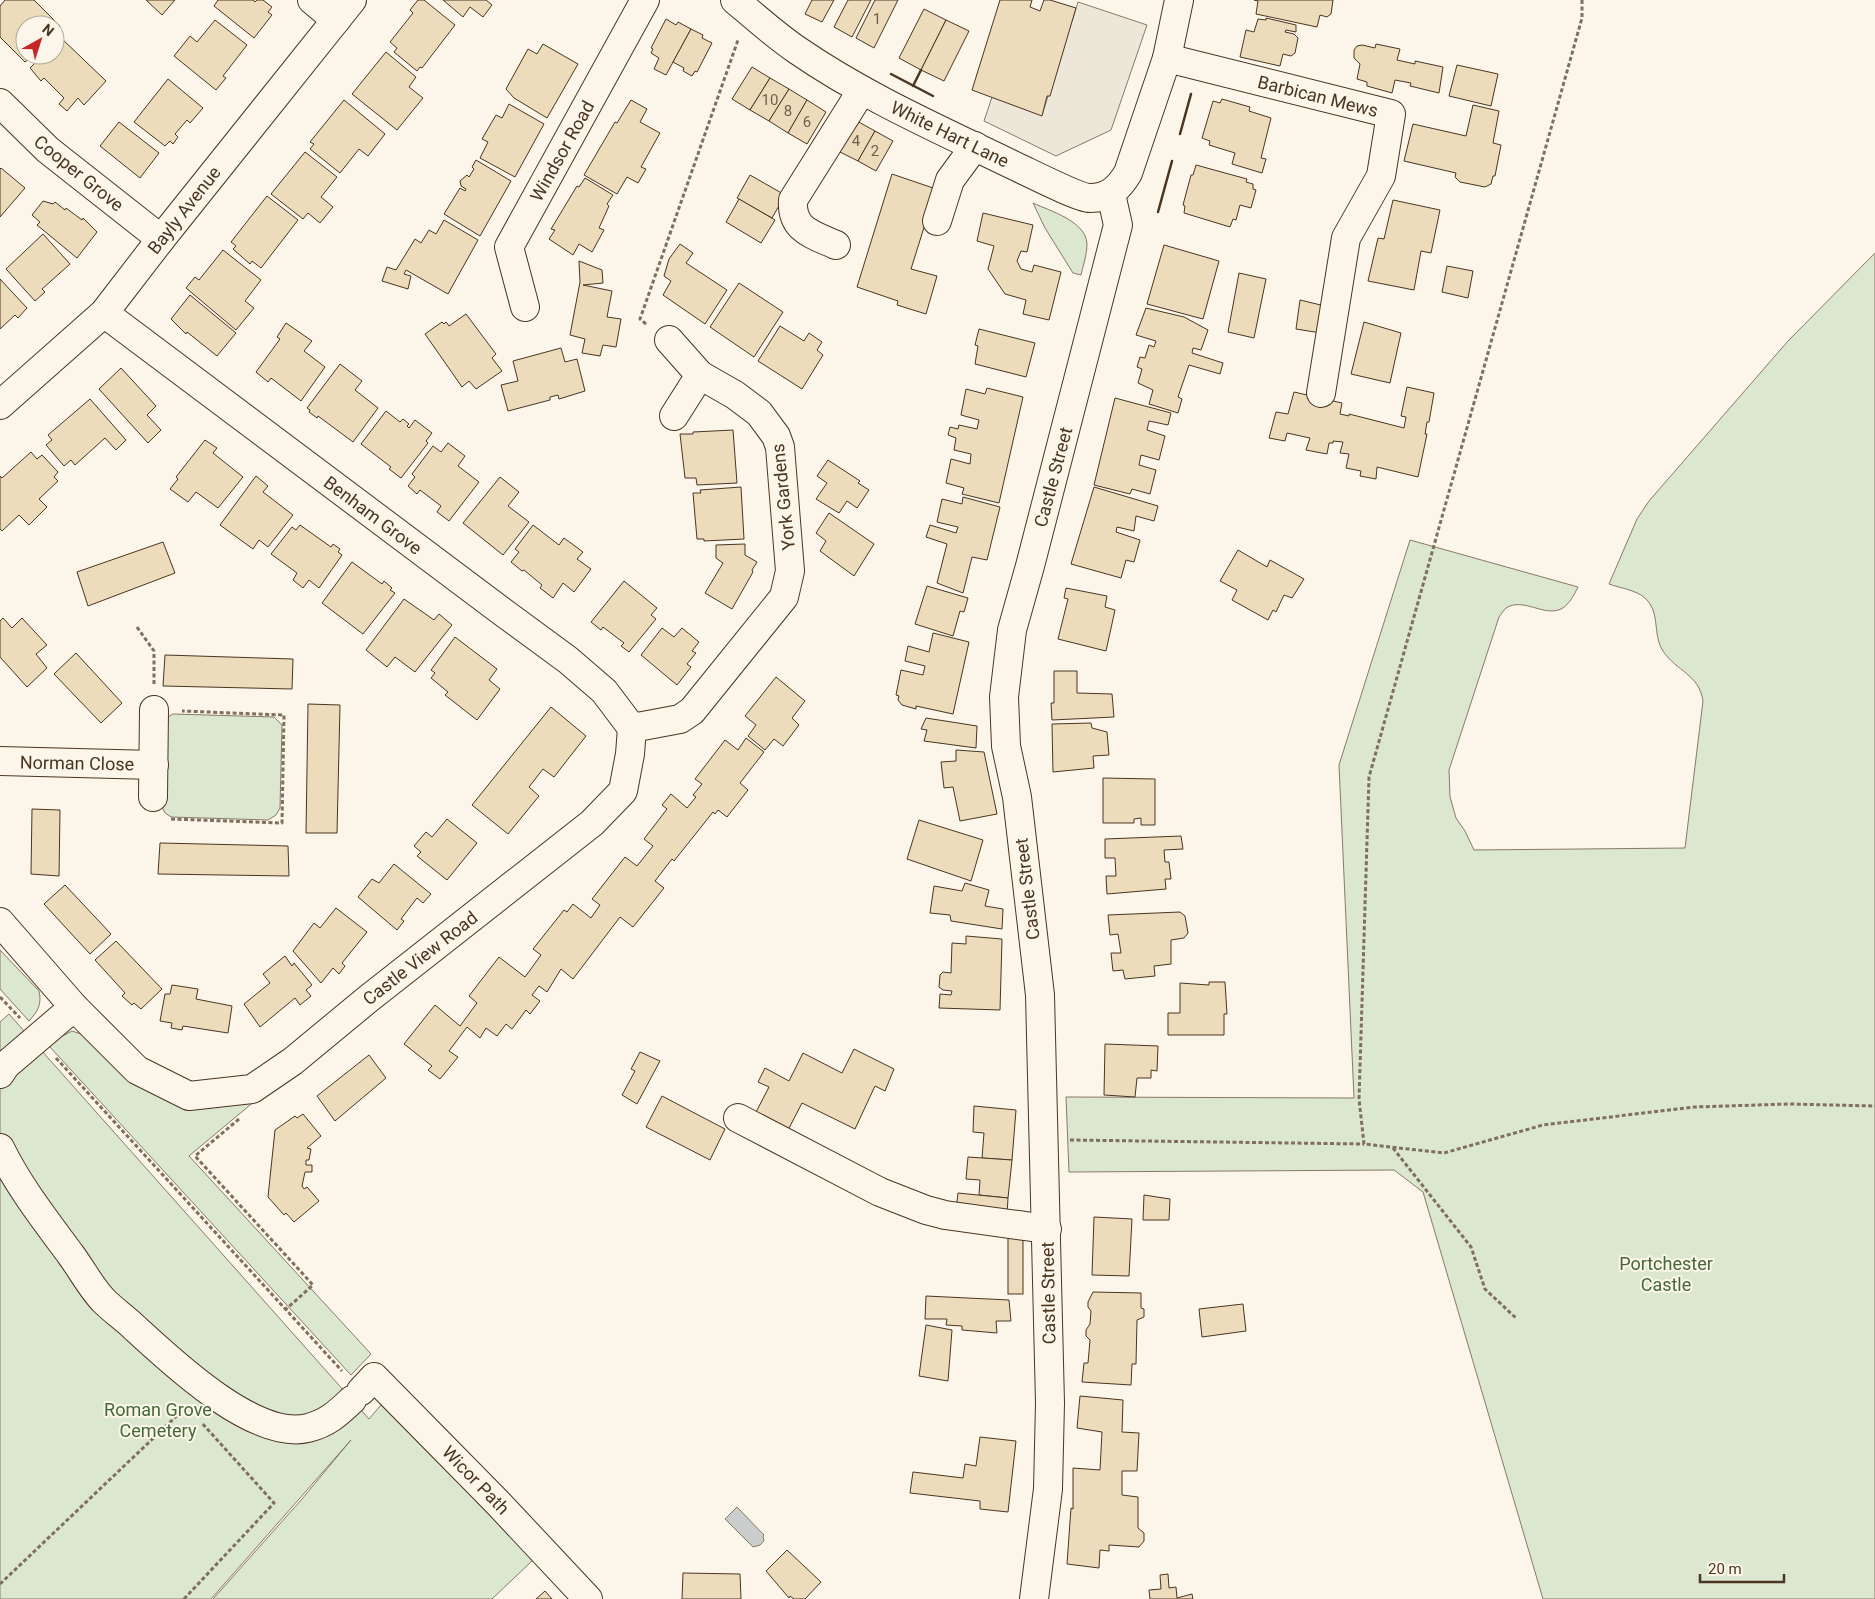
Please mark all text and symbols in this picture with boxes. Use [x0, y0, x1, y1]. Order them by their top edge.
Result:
house number: 1 [873, 10, 881, 28]
north arrow [15, 15, 65, 65]
text: N [39, 21, 57, 39]
street label: Barbican Mews [1256, 71, 1380, 121]
house number: 10 [762, 91, 778, 109]
street label: White Hart Lane [888, 96, 1012, 172]
street label: Windsor Road [526, 97, 598, 205]
house number: 8 [784, 102, 792, 120]
house number: 6 [803, 113, 811, 131]
street label: Cooper Grove [30, 131, 128, 215]
house number: 4 [852, 132, 861, 150]
house number: 2 [871, 142, 879, 160]
street label: Bayly Avenue [143, 162, 225, 258]
street label: Castle Street [1030, 425, 1076, 529]
street label: York Gardens [767, 443, 799, 551]
street label: Benham Grove [320, 471, 426, 559]
street label: Norman Close [20, 752, 134, 774]
street label: Castle Street [1010, 837, 1044, 941]
street label: Castle View Road [358, 907, 482, 1009]
street label: Castle Street [1037, 1241, 1059, 1344]
park label: Portchester Castle [1619, 1253, 1713, 1295]
park label: Roman Grove Cemetery [104, 1399, 212, 1441]
street label: Wicor Path [438, 1441, 514, 1519]
scale bar [1700, 1552, 1784, 1584]
text: 20 m [1708, 1560, 1742, 1578]

